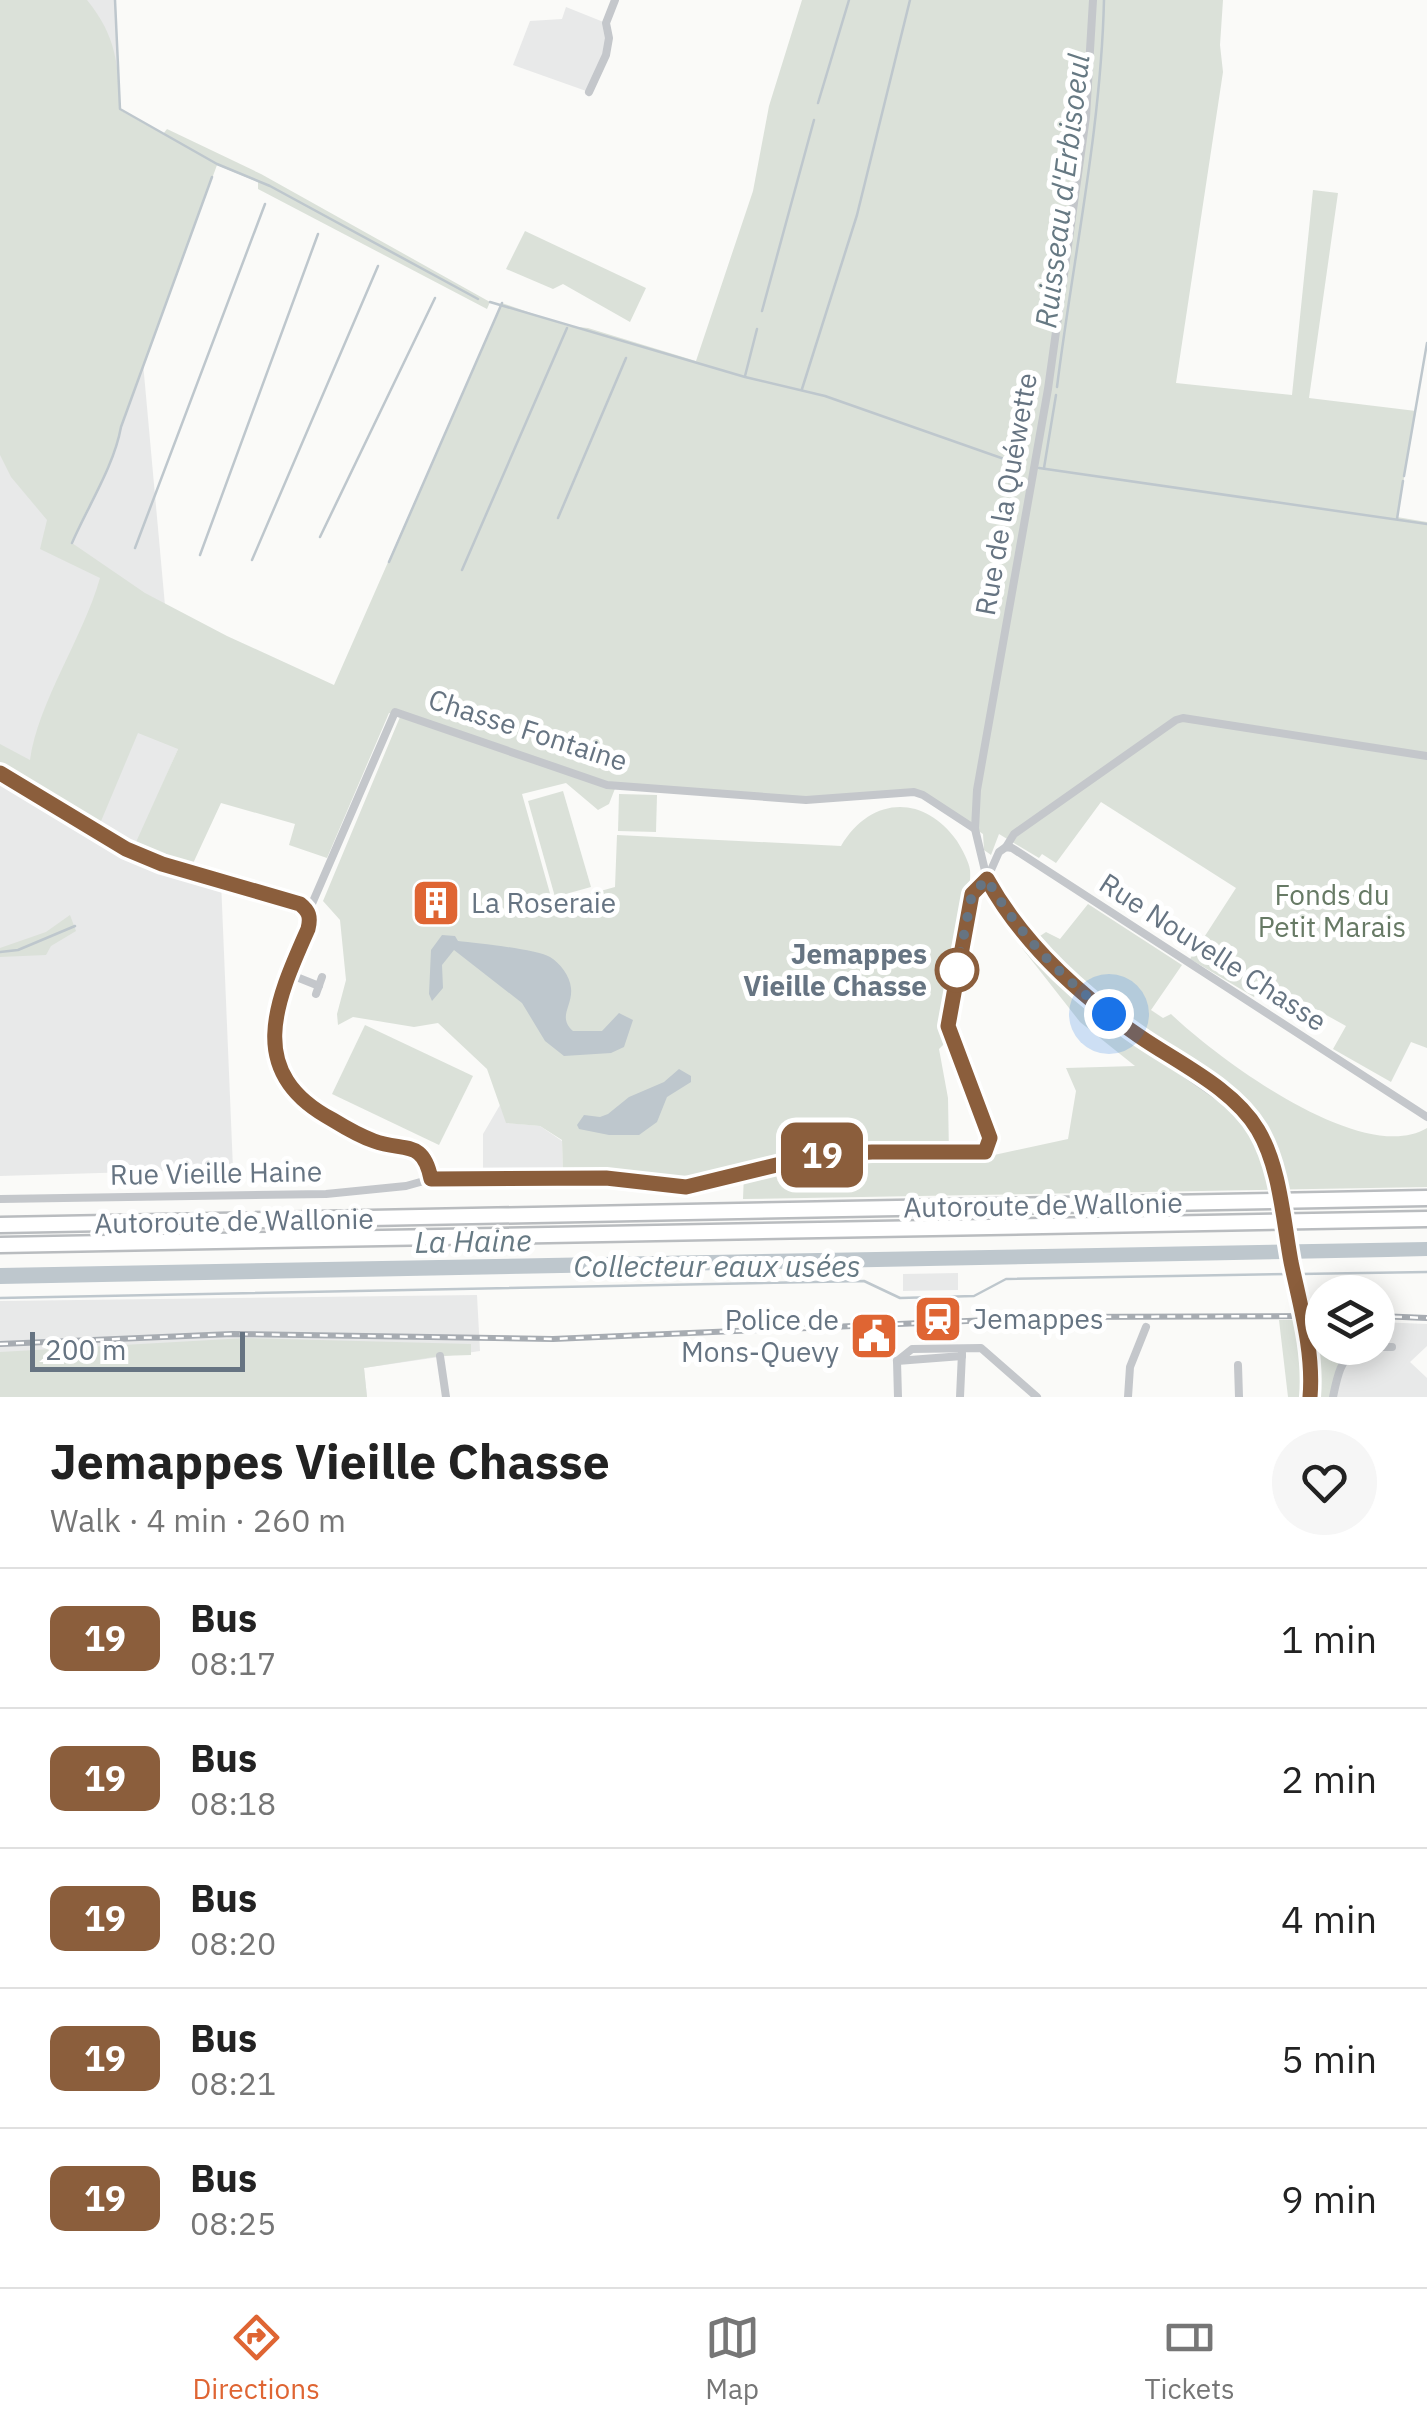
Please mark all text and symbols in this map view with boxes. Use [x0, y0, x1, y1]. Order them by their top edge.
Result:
water label: Ruisseau d'Erbisoeul [1025, 51, 1098, 330]
street label: Rue de la Quéwette [966, 370, 1045, 618]
street label: Chasse Fontaine [424, 680, 632, 779]
street label: Rue Nouvelle Chasse [1093, 864, 1334, 1039]
park label: Fonds du Petit Marais [1258, 876, 1406, 945]
building icon: La Roseraie [410, 877, 462, 929]
place label: La Roseraie [471, 884, 616, 921]
place label: Jemappes Vieille Chasse [743, 935, 927, 1004]
marker: Jemappes Vieille Chasse [936, 949, 978, 991]
your location [1084, 989, 1134, 1039]
line badge: 19 [777, 1122, 867, 1188]
text: 19 [801, 1132, 843, 1178]
street label: Rue Vieille Haine [110, 1152, 322, 1193]
street label: Autoroute de Wallonie [903, 1184, 1183, 1225]
street label: Autoroute de Wallonie [94, 1200, 374, 1241]
water label: La Haine [414, 1220, 532, 1261]
water label: Collecteur eaux usées [573, 1246, 861, 1285]
map controls [1305, 1275, 1395, 1365]
button: layers [1305, 1275, 1395, 1365]
station icon: Jemappes [912, 1293, 964, 1345]
place label: Jemappes [973, 1300, 1104, 1337]
place label: Police de Mons-Quevy [681, 1301, 839, 1370]
public building icon: Police de Mons-Quevy [848, 1310, 900, 1362]
scale bar [30, 1327, 245, 1372]
text: 200 m [45, 1331, 126, 1368]
text: Jemappes Vieille Chasse [50, 1430, 610, 1492]
button: heart [1272, 1430, 1377, 1535]
text: Walk · 4 min · 260 m [50, 1499, 346, 1541]
text: Bus [190, 1593, 257, 1642]
text: 1 min [1281, 1614, 1377, 1663]
text: 19 [84, 1615, 126, 1661]
text: 08:17 [190, 1642, 276, 1684]
text: Bus [190, 1733, 257, 1782]
text: 2 min [1281, 1754, 1377, 1803]
text: 19 [84, 1755, 126, 1801]
text: 08:18 [190, 1782, 276, 1824]
text: Bus [190, 1873, 257, 1922]
text: 4 min [1281, 1894, 1377, 1943]
text: 19 [84, 1895, 126, 1941]
text: 08:20 [190, 1922, 276, 1964]
text: Bus [190, 2013, 257, 2062]
text: 5 min [1281, 2034, 1377, 2083]
text: 19 [84, 2035, 126, 2081]
text: 08:21 [190, 2062, 276, 2104]
text: Bus [190, 2153, 257, 2202]
text: 9 min [1281, 2174, 1377, 2223]
text: 19 [84, 2175, 126, 2221]
text: 08:25 [190, 2202, 276, 2244]
tab: Directions [192, 2310, 320, 2407]
tab: Map [705, 2310, 760, 2407]
tab: Tickets [1144, 2310, 1235, 2407]

